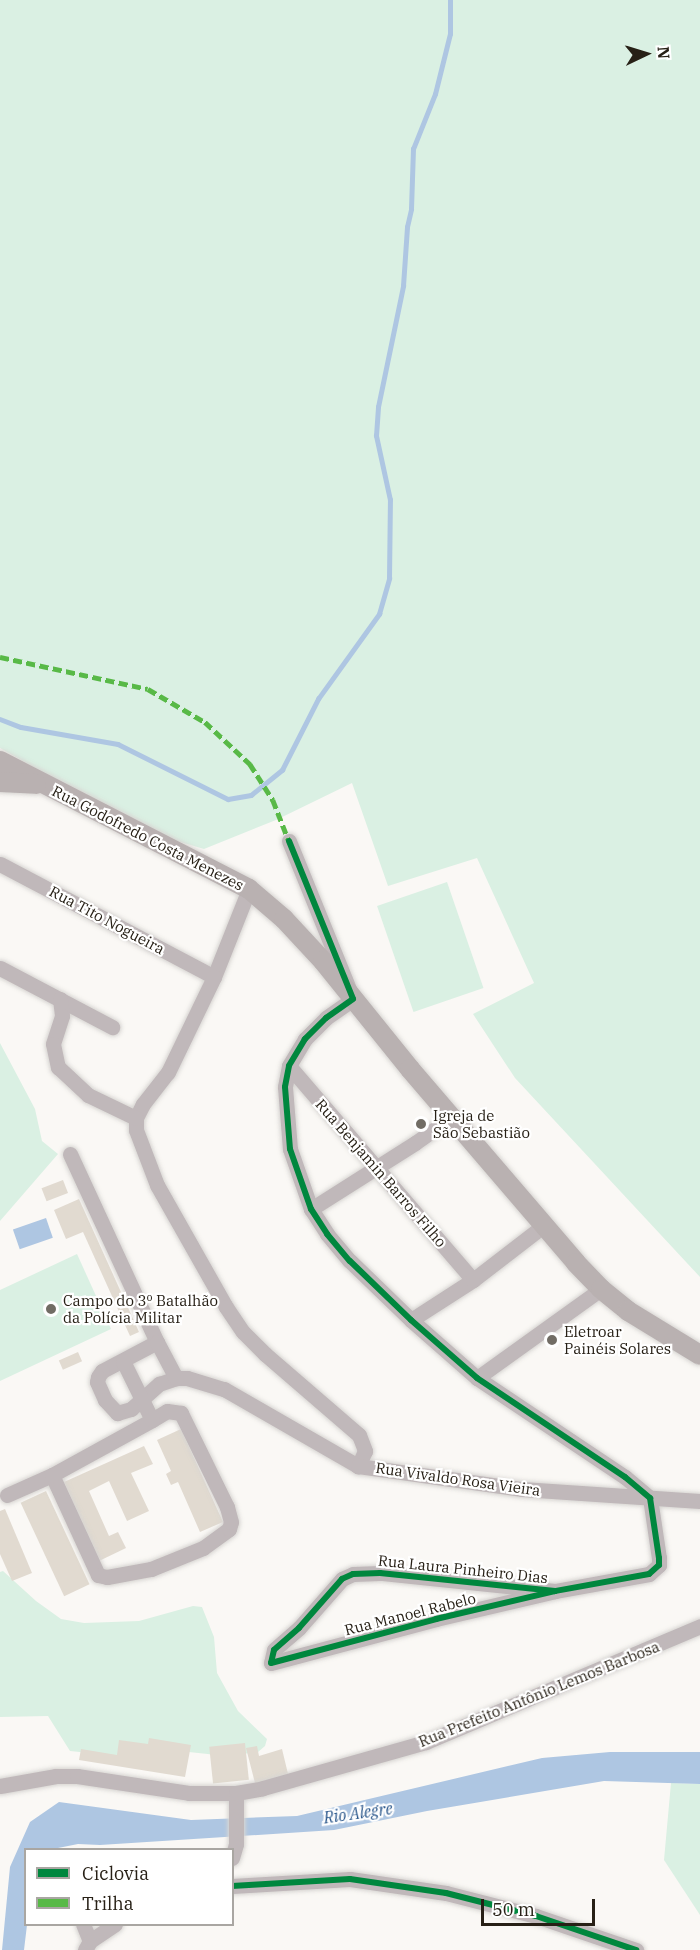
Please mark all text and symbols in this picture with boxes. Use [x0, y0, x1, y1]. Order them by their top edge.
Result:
north arrow [616, 24, 676, 84]
text: N [654, 46, 674, 60]
street label: Rua Godofredo Costa Menezes [49, 782, 247, 894]
street label: Rua Tito Nogueira [46, 882, 168, 958]
street label: Rua Benjamin Barros Filho [312, 1095, 450, 1251]
place label: Igreja de São Sebastião [433, 1106, 530, 1141]
marker: Igreja de São Sebastião [414, 1117, 428, 1131]
place label: Campo do 3º Batalhão da Polícia Militar [63, 1291, 218, 1326]
marker: Campo do 3º Batalhão da Polícia Militar [44, 1302, 58, 1316]
place label: Eletroar Painéis Solares [564, 1322, 671, 1357]
marker: Eletroar Painéis Solares [545, 1333, 559, 1347]
street label: Rua Vivaldo Rosa Vieira [374, 1459, 542, 1499]
street label: Rua Laura Pinheiro Dias [377, 1551, 549, 1587]
street label: Rua Manoel Rabelo [342, 1589, 478, 1639]
street label: Rua Prefeito Antônio Lemos Barbosa [416, 1637, 662, 1751]
water label: Rio Alegre [322, 1799, 394, 1827]
legend [24, 1848, 234, 1926]
text: Ciclovia [82, 1862, 149, 1885]
scale bar [484, 1887, 598, 1925]
text: Trilha [82, 1892, 134, 1915]
text: 50 m [492, 1898, 535, 1921]

